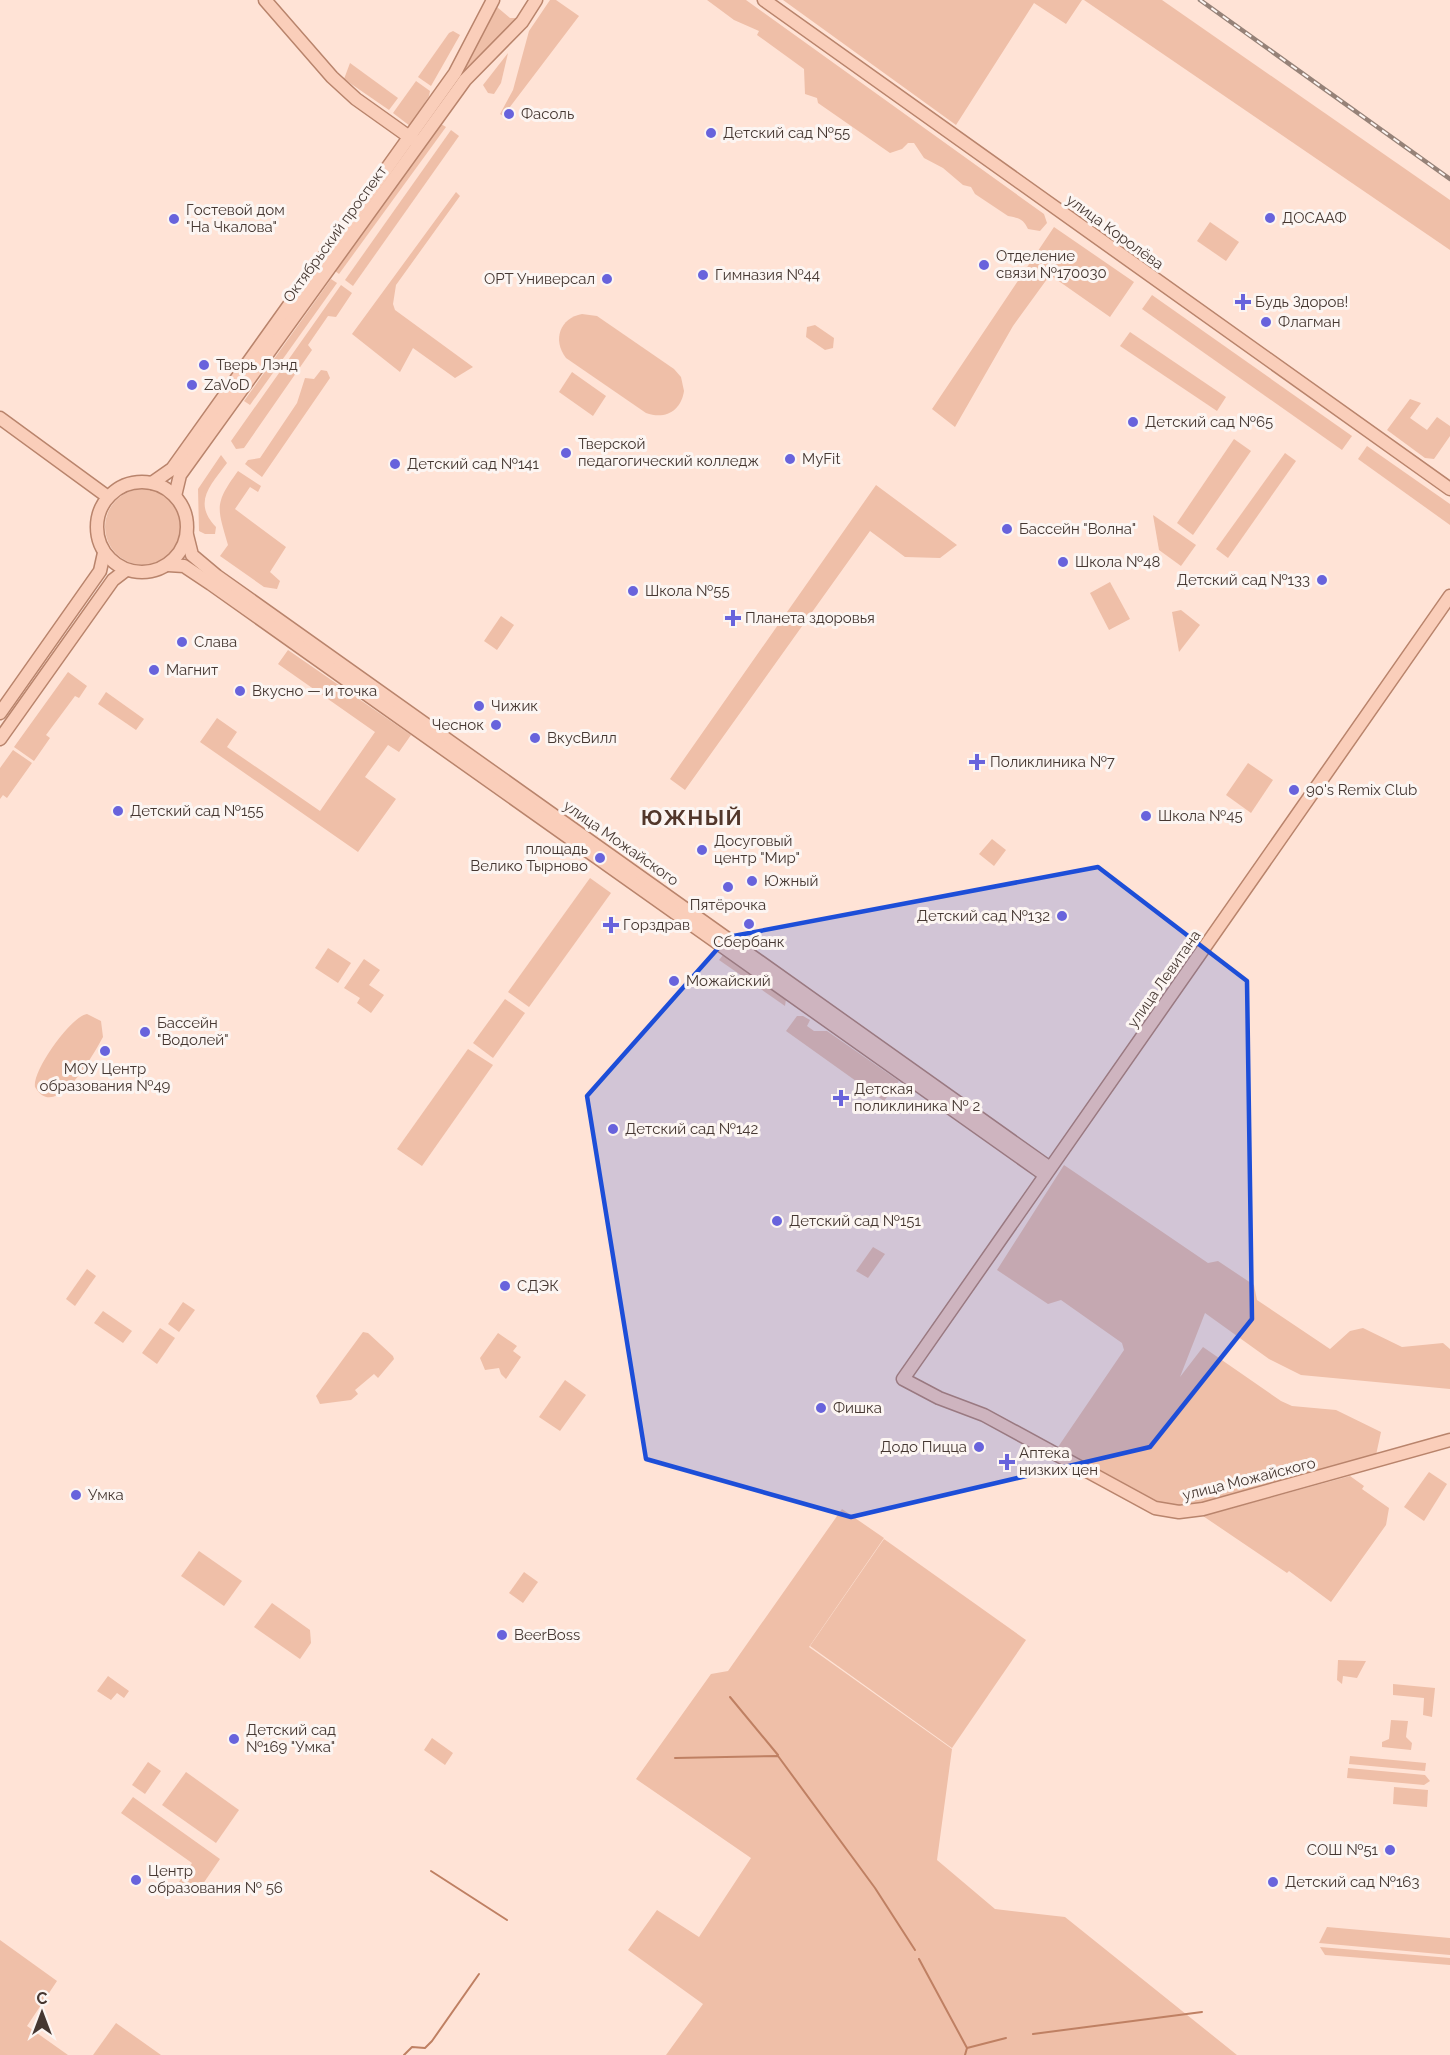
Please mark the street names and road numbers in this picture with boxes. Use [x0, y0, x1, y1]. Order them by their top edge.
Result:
street label: Октябрьский проспект [279, 162, 391, 306]
street label: улица Королёва [1063, 191, 1167, 273]
street label: улица Можайского [560, 796, 682, 890]
street label: улица Левитана [1124, 927, 1204, 1031]
street label: улица Можайского [1181, 1454, 1318, 1504]

